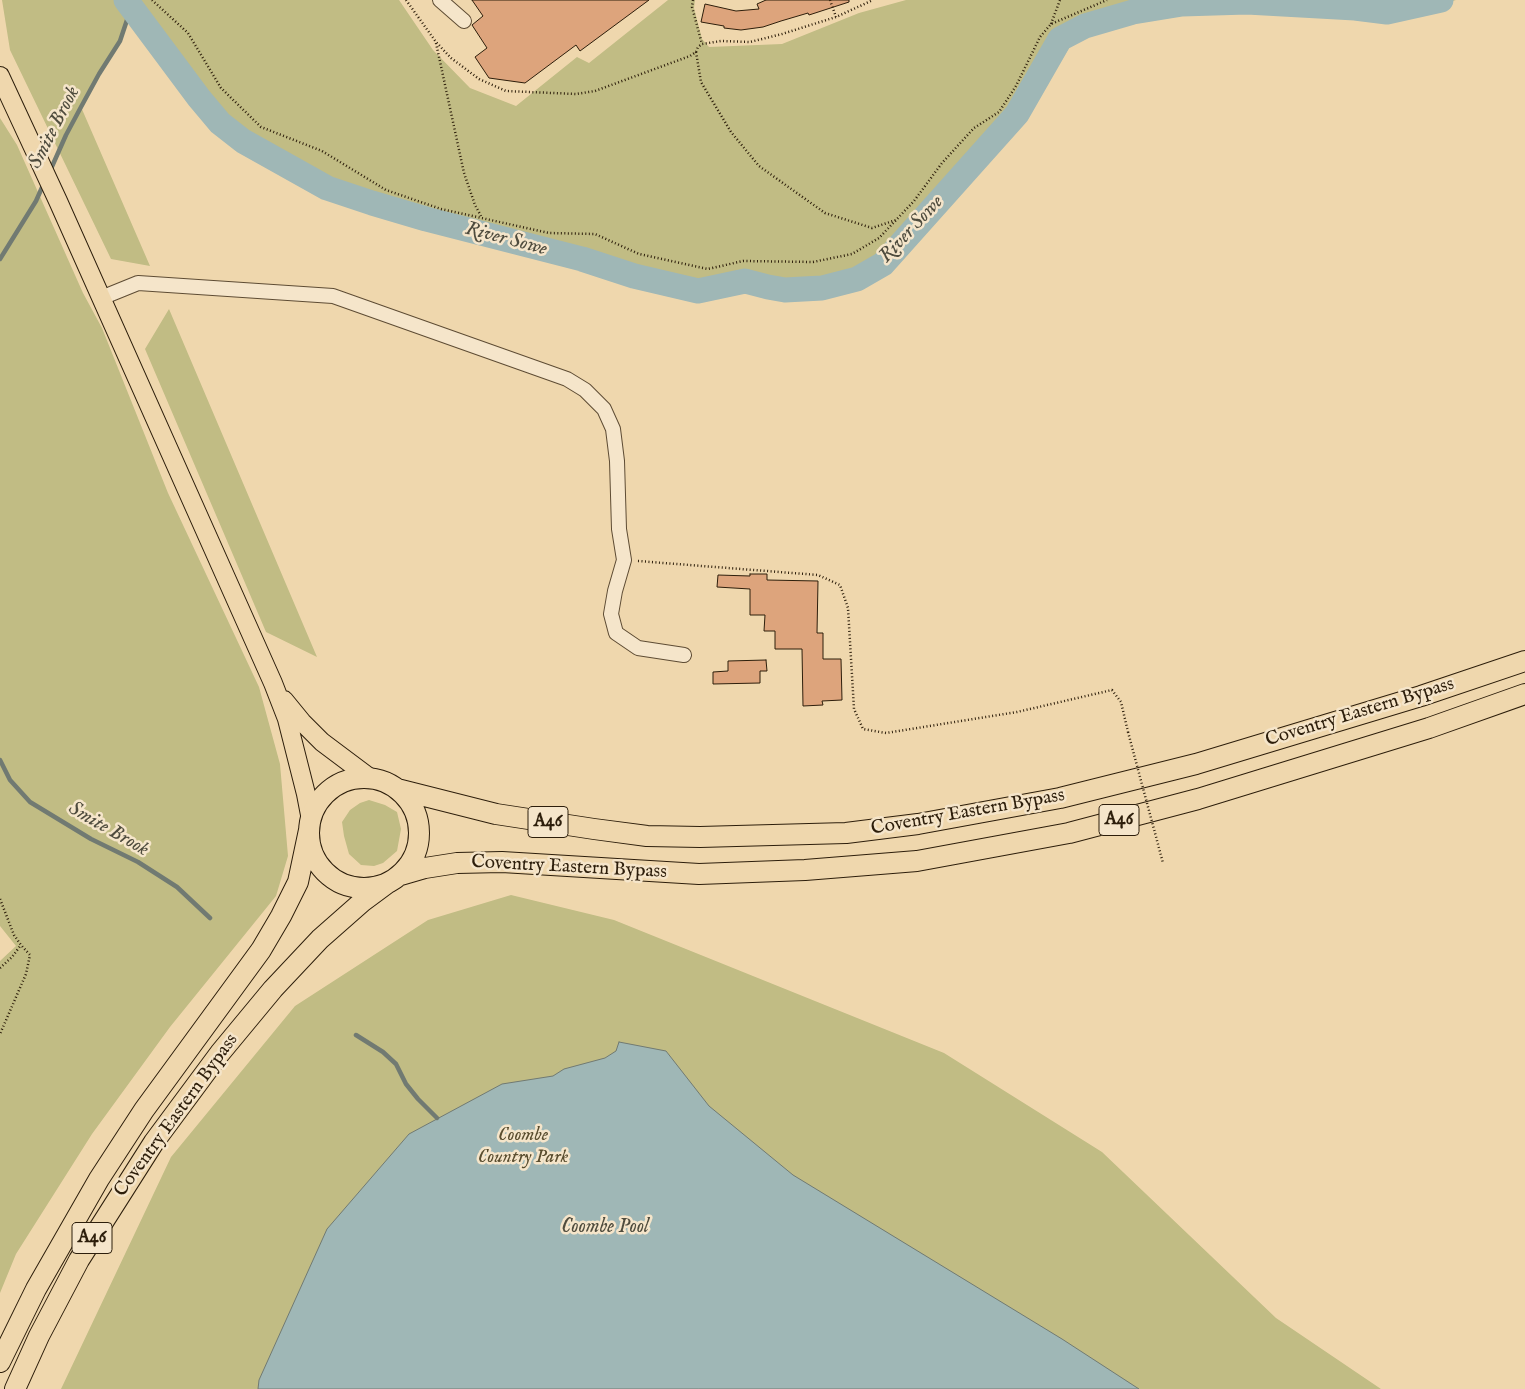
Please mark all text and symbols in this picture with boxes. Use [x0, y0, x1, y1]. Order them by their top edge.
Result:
water label: Smite Brook [24, 83, 86, 173]
water label: River Sowe [875, 191, 949, 269]
water label: River Sowe [463, 218, 549, 262]
street label: Coventry Eastern Bypass [1263, 673, 1457, 753]
street label: Coventry Eastern Bypass [869, 785, 1067, 841]
water label: Smite Brook [63, 797, 153, 863]
road number: A46 [1099, 804, 1139, 836]
road number: A46 [528, 806, 568, 838]
street label: Coventry Eastern Bypass [470, 851, 668, 885]
street label: Coventry Eastern Bypass [110, 1030, 244, 1202]
park label: Coombe Country Park [478, 1125, 568, 1169]
water label: Coombe Pool [561, 1216, 649, 1240]
road number: A46 [72, 1222, 112, 1254]

